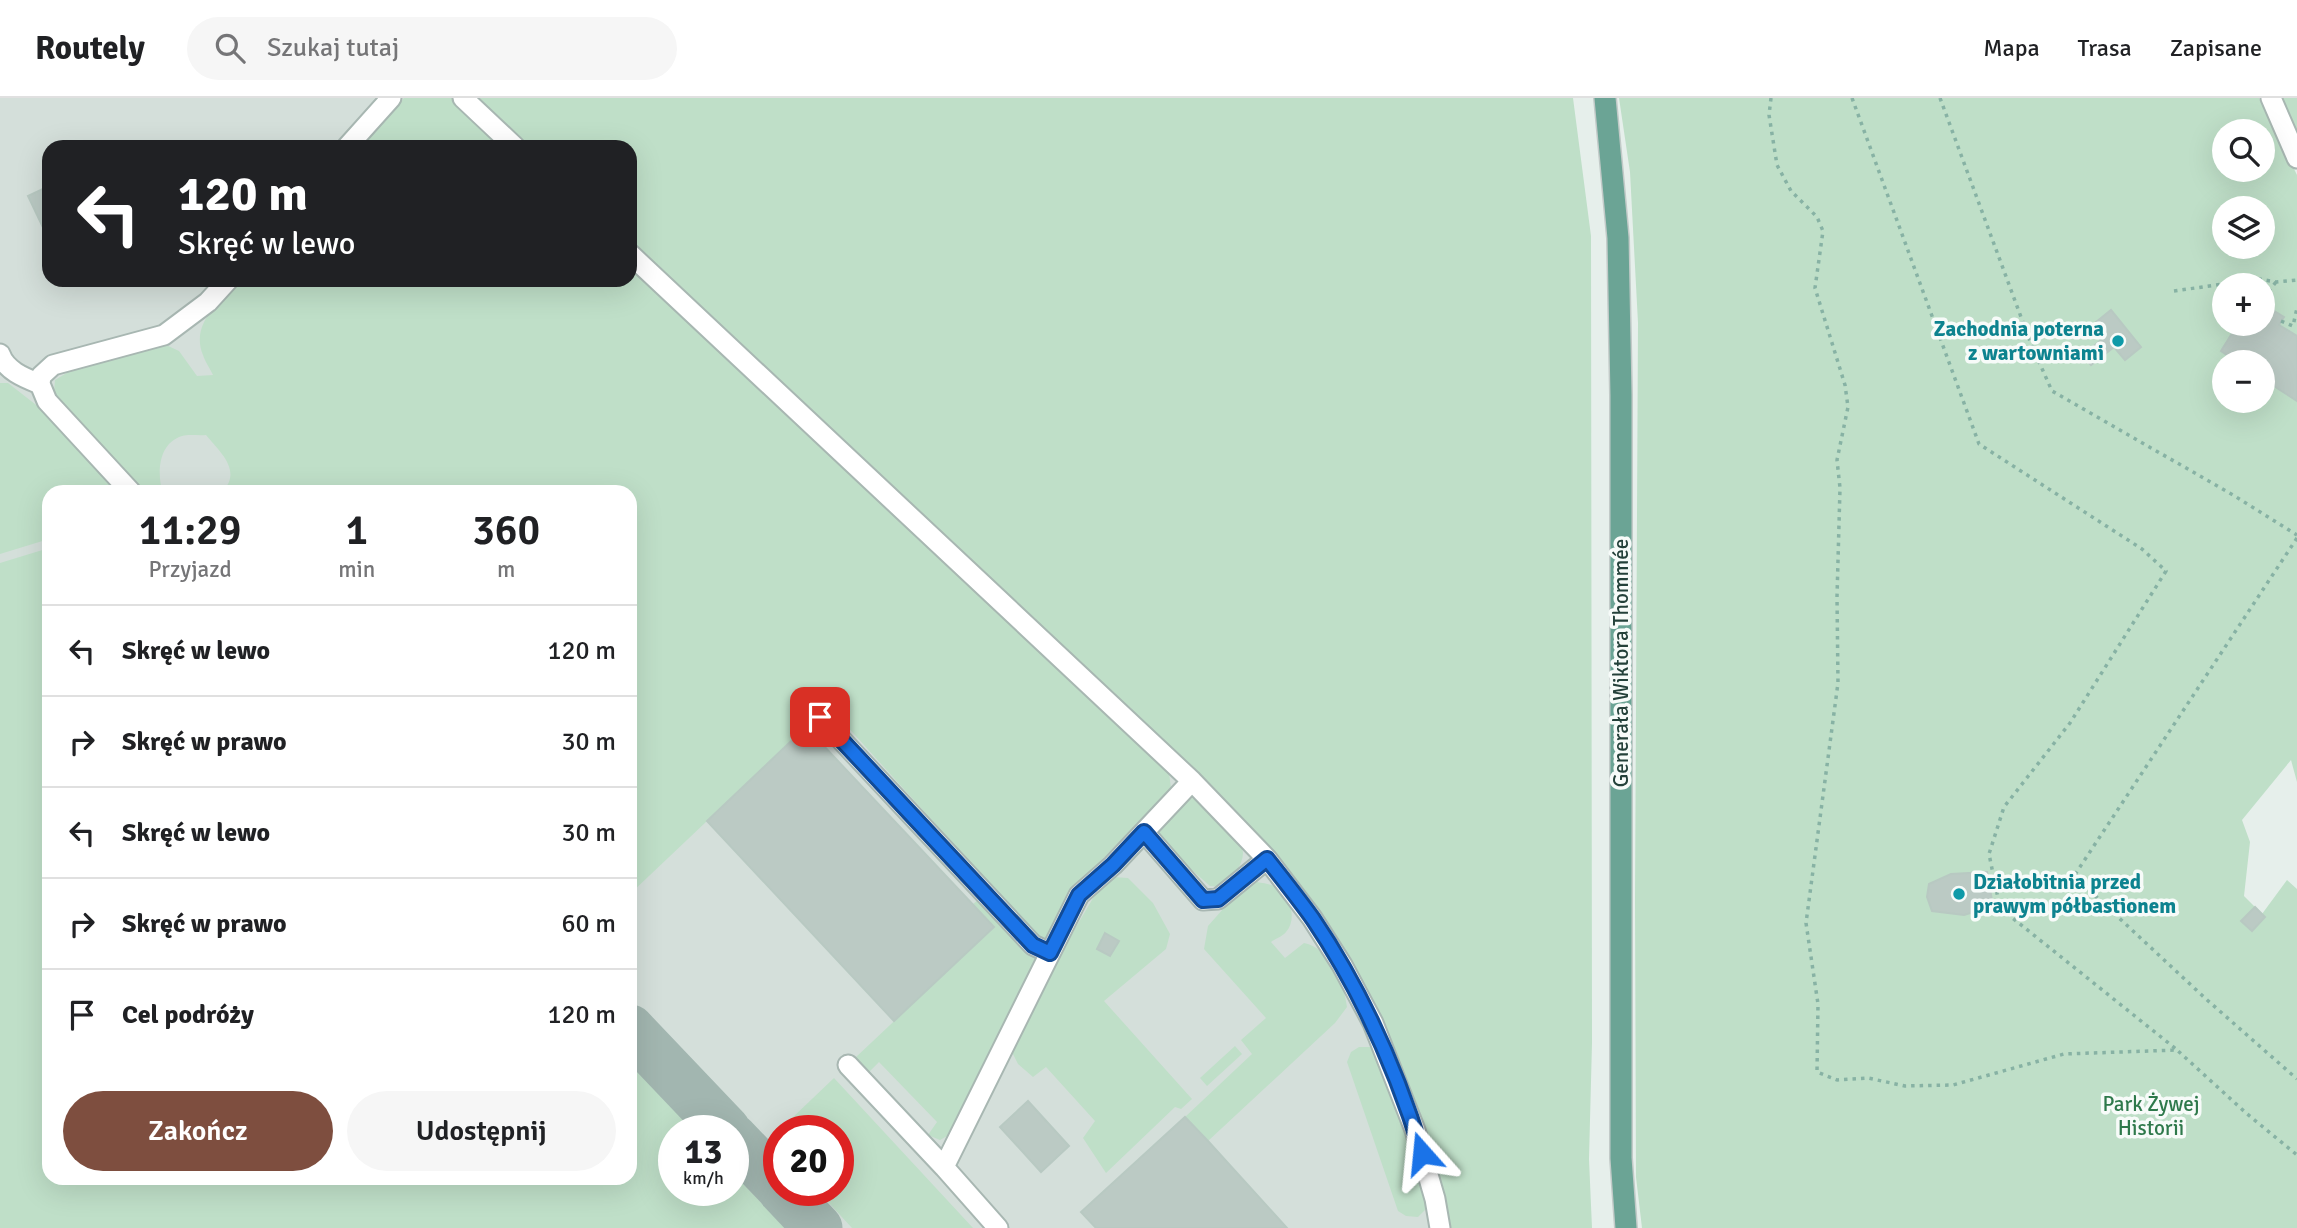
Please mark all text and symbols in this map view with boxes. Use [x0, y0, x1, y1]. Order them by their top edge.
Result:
search box [187, 17, 677, 80]
text: Routely [35, 28, 145, 69]
icon: search [211, 29, 249, 67]
text: Szukaj tutaj [267, 32, 399, 64]
text: Mapa [1983, 33, 2040, 63]
text: Trasa [2078, 33, 2132, 63]
text: Zapisane [2170, 33, 2262, 63]
map controls [2212, 119, 2275, 413]
button: search [2212, 119, 2275, 182]
text: 120 m [178, 164, 308, 224]
icon: left [63, 168, 154, 259]
button: layers [2212, 196, 2275, 259]
text: Skręć w lewo [178, 224, 355, 263]
button: + [2212, 273, 2275, 336]
place label: Zachodnia poterna z wartowniami [1934, 316, 2104, 366]
marker: Zachodnia poterna z wartowniami [2110, 333, 2126, 349]
button: − [2212, 350, 2275, 413]
text: 11:29 [139, 505, 241, 556]
text: 1 [345, 505, 368, 556]
text: 360 [472, 505, 540, 556]
street label: Generała Wiktora Thommée [1608, 539, 1634, 787]
text: Przyjazd [149, 555, 232, 584]
text: min [338, 555, 375, 584]
text: m [497, 555, 515, 584]
icon: left [63, 632, 101, 670]
text: Skręć w lewo [122, 635, 270, 667]
text: 120 m [547, 635, 616, 667]
pin [790, 687, 850, 747]
icon: arrive [801, 698, 839, 736]
icon: right [63, 723, 101, 761]
text: Skręć w prawo [122, 726, 287, 758]
text: 30 m [561, 726, 616, 758]
icon: left [63, 814, 101, 852]
text: Skręć w lewo [122, 817, 270, 849]
text: 30 m [561, 817, 616, 849]
place label: Działobitnia przed prawym półbastionem [1973, 869, 2176, 919]
marker: Działobitnia przed prawym półbastionem [1951, 886, 1967, 902]
icon: right [63, 905, 101, 943]
text: Skręć w prawo [122, 908, 287, 940]
text: 60 m [561, 908, 616, 940]
icon: arrive [63, 996, 101, 1034]
text: Cel podróży [122, 999, 254, 1031]
text: 120 m [547, 999, 616, 1031]
button: Zakończ [63, 1091, 333, 1171]
button: Udostępnij [347, 1091, 616, 1171]
park label: Park Żywej Historii [2102, 1091, 2200, 1141]
speed limit sign: 20 [763, 1115, 854, 1206]
position arrow [1385, 1116, 1459, 1190]
text: 13 [685, 1130, 722, 1173]
text: km/h [683, 1167, 724, 1189]

